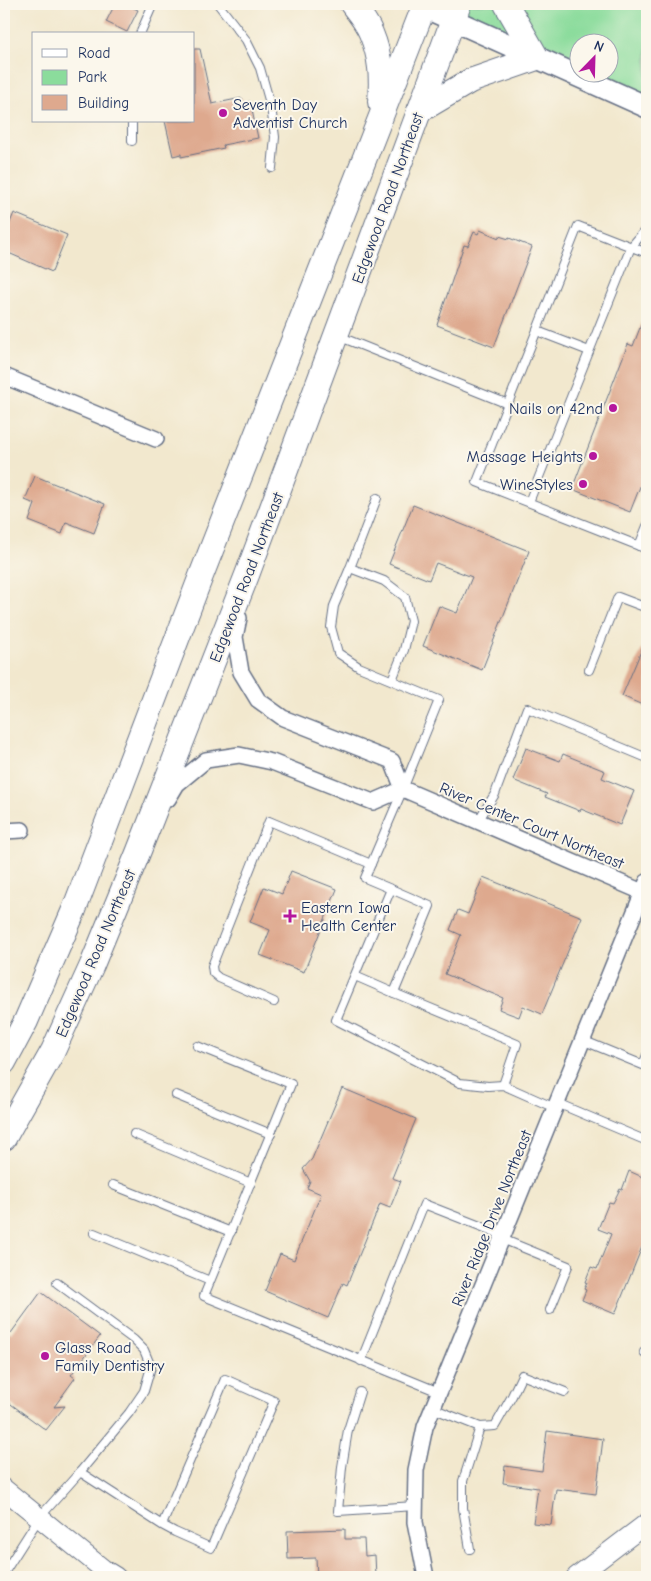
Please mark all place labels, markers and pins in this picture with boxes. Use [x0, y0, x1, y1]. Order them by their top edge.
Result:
place label: Seventh Day Adventist Church [233, 96, 348, 132]
marker: Seventh Day Adventist Church [217, 107, 229, 119]
place label: Nails on 42nd [509, 400, 603, 418]
marker: Nails on 42nd [607, 402, 619, 414]
place label: Massage Heights [466, 448, 583, 466]
marker: Massage Heights [587, 450, 599, 462]
place label: WineStyles [500, 476, 573, 494]
marker: WineStyles [577, 478, 589, 490]
place label: Eastern Iowa Health Center [301, 899, 397, 935]
marker: Eastern Iowa Health Center [283, 909, 297, 923]
place label: Glass Road Family Dentistry [55, 1339, 165, 1375]
marker: Glass Road Family Dentistry [39, 1350, 51, 1362]

